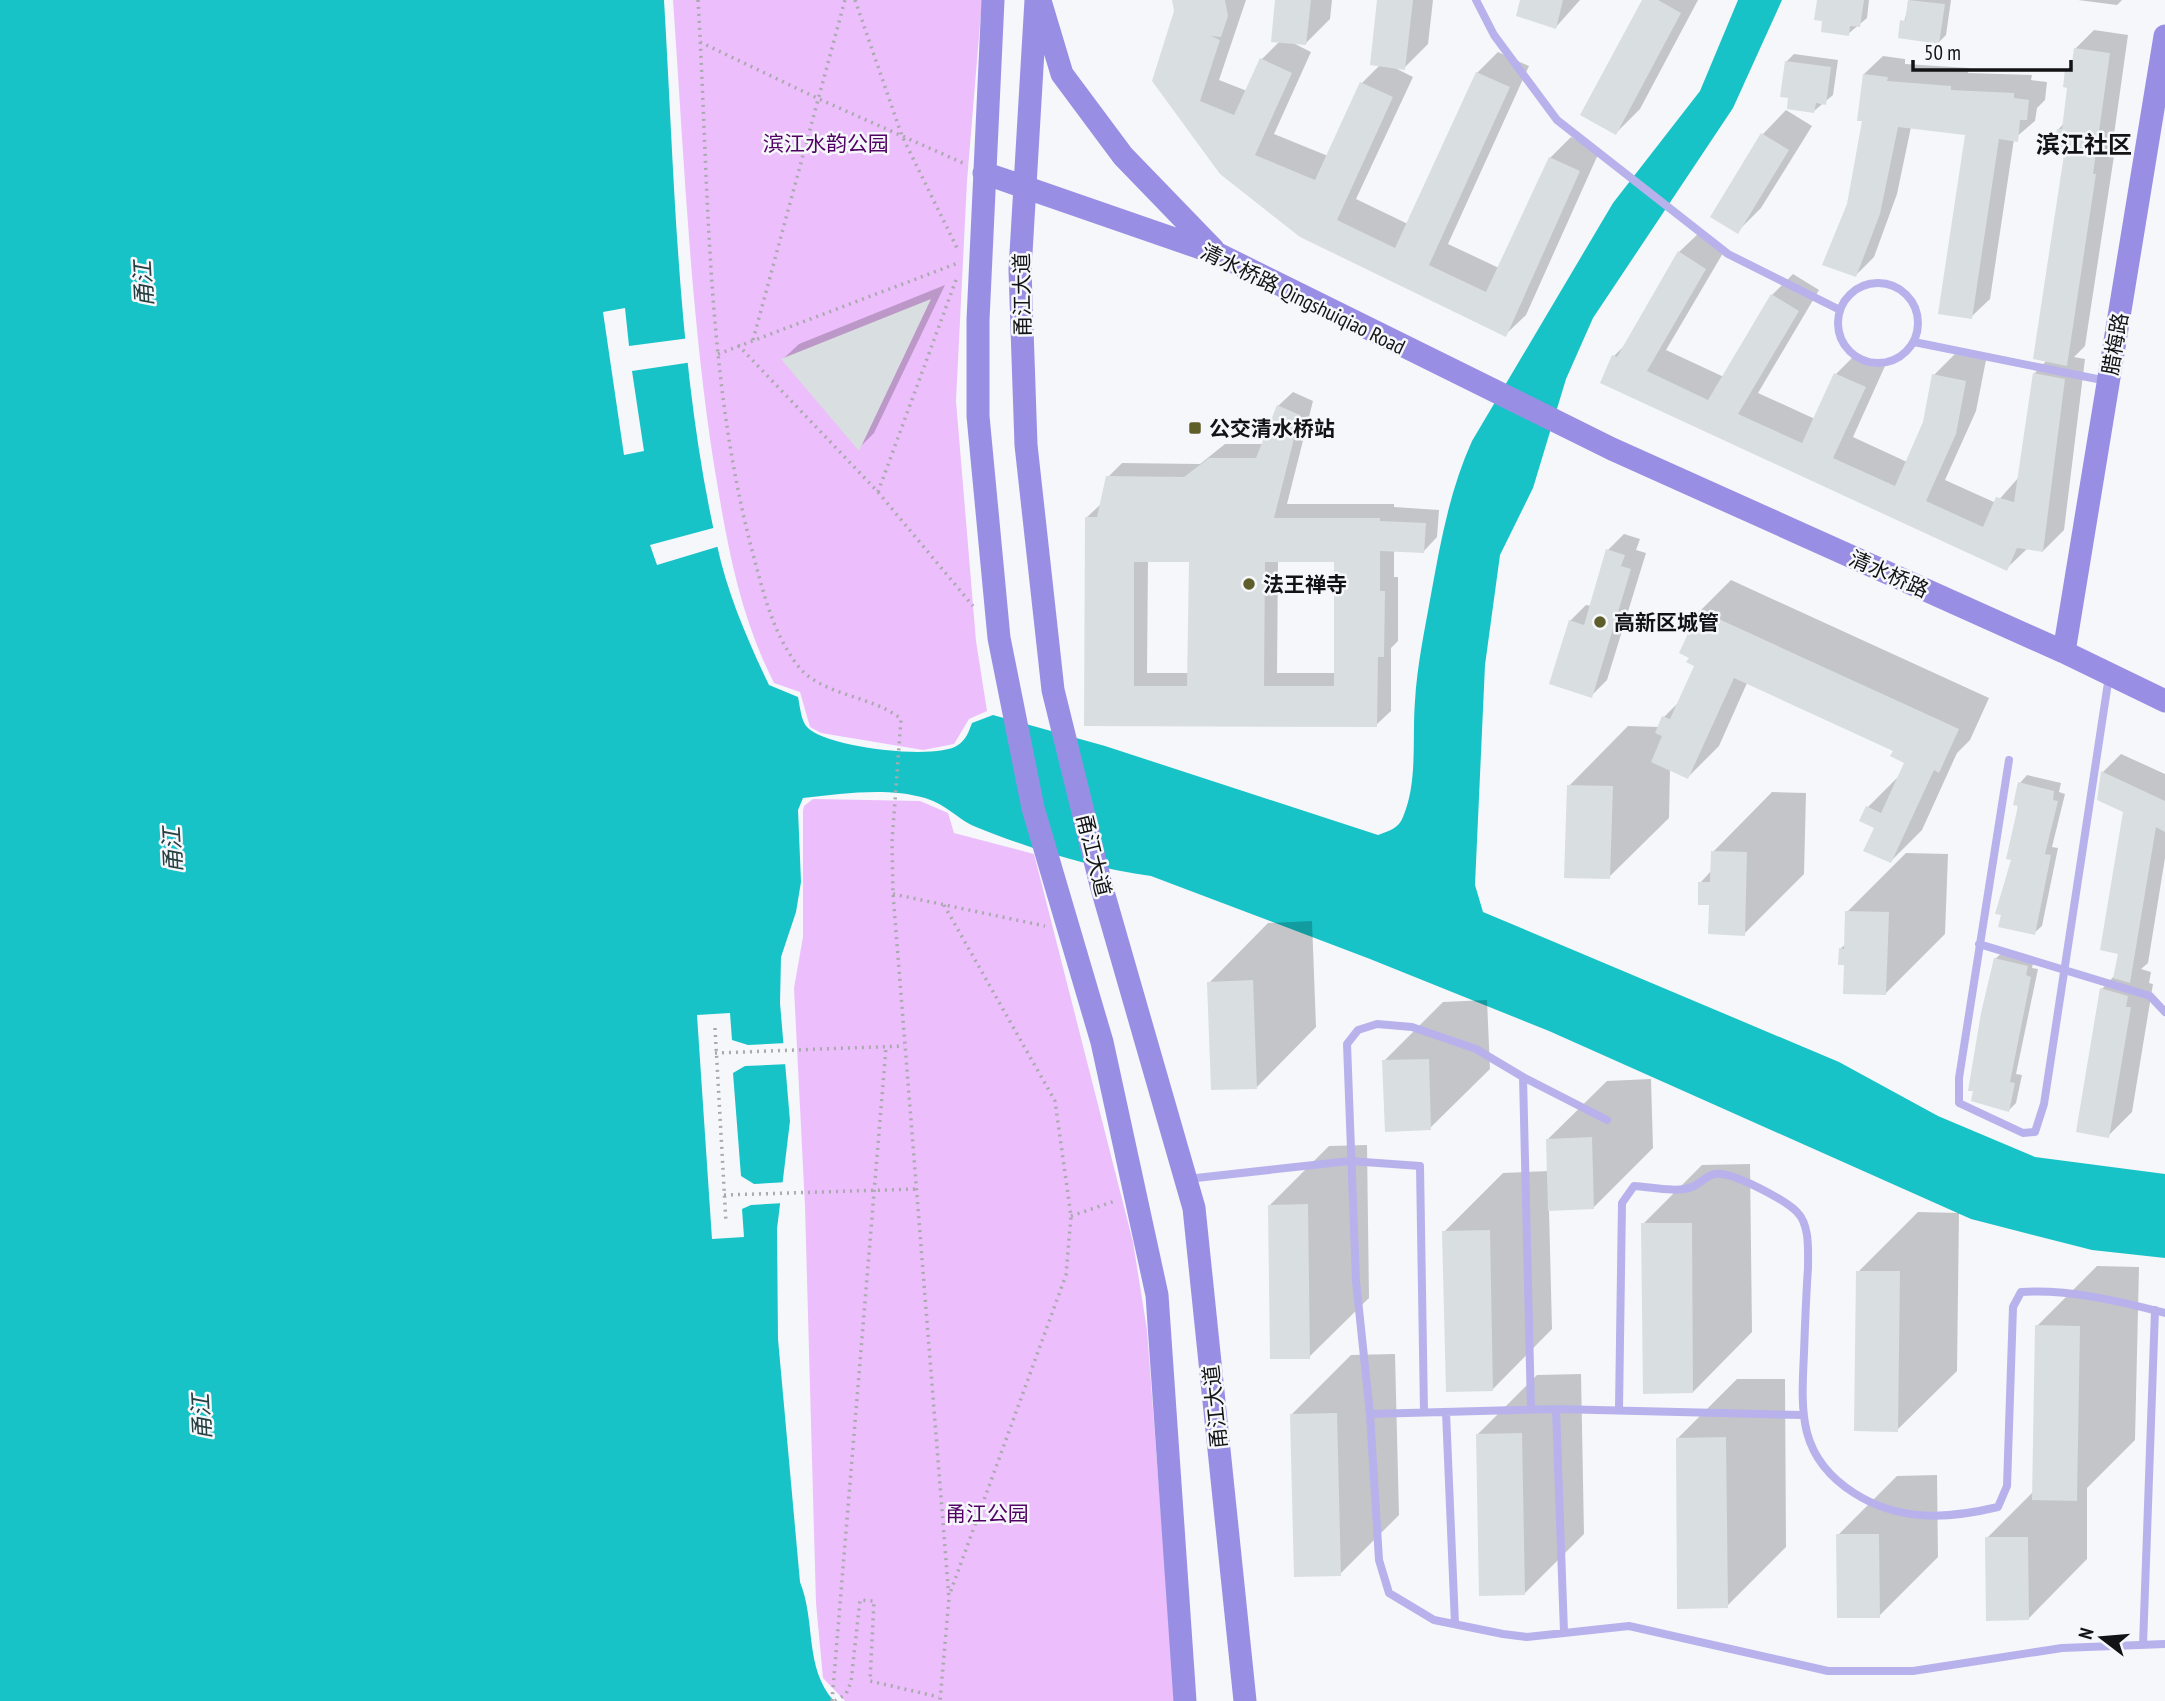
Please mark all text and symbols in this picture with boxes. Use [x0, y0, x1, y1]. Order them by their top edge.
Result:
scale bar [1913, 28, 2070, 72]
text: 50 m [1924, 39, 1961, 66]
district label: 滨江社区 [2036, 129, 2132, 160]
park label: 滨江水韵公园 [763, 130, 889, 157]
street label: 清水桥路 Qingshuiqiao Road [1196, 238, 1410, 360]
street label: 甬江大道 [1008, 253, 1036, 337]
water label: 甬江 [127, 257, 159, 308]
street label: 腊梅路 [2096, 311, 2134, 377]
place label: 公交清水桥站 [1209, 415, 1335, 442]
marker: 公交清水桥站 [1187, 420, 1203, 436]
street label: 清水桥路 [1845, 545, 1933, 603]
place label: 法王禅寺 [1263, 571, 1347, 598]
marker: 法王禅寺 [1241, 576, 1257, 592]
place label: 高新区城管 [1614, 609, 1719, 636]
marker: 高新区城管 [1592, 614, 1608, 630]
street label: 甬江大道 [1071, 811, 1117, 899]
water label: 甬江 [156, 823, 188, 874]
street label: 甬江大道 [1197, 1364, 1233, 1450]
water label: 甬江 [185, 1390, 217, 1441]
park label: 甬江公园 [945, 1500, 1029, 1527]
north arrow [2067, 1603, 2137, 1673]
text: N [2073, 1625, 2099, 1642]

